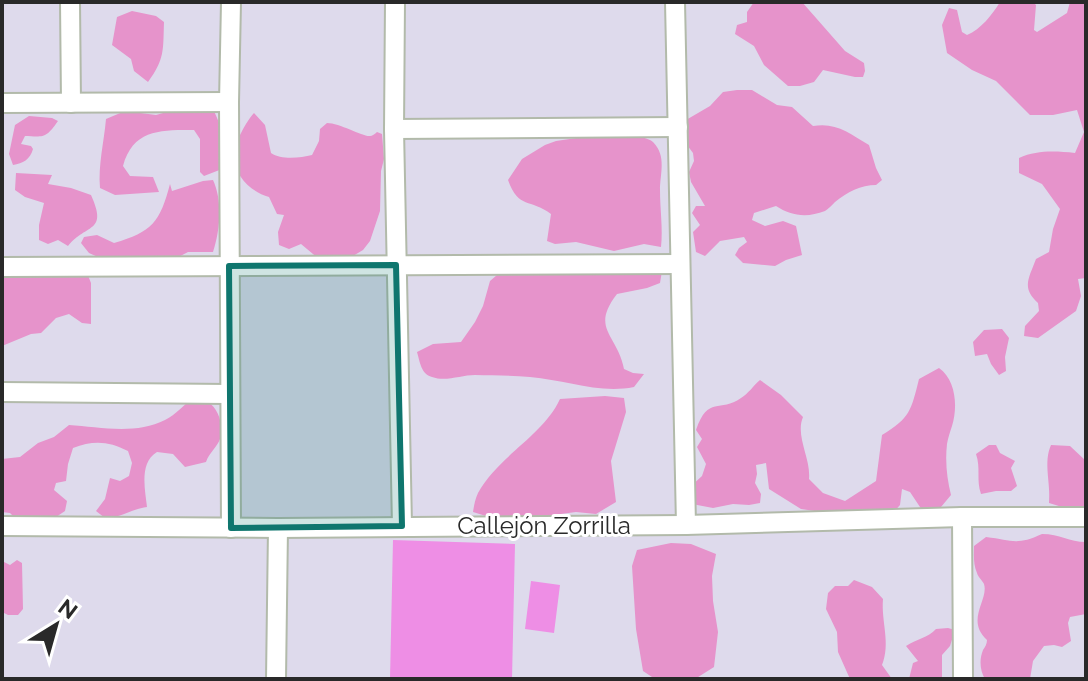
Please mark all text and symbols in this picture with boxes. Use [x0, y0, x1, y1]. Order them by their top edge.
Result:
street label: Callejón Zorrilla [457, 511, 631, 540]
north arrow [16, 585, 96, 665]
text: N [54, 594, 83, 624]

